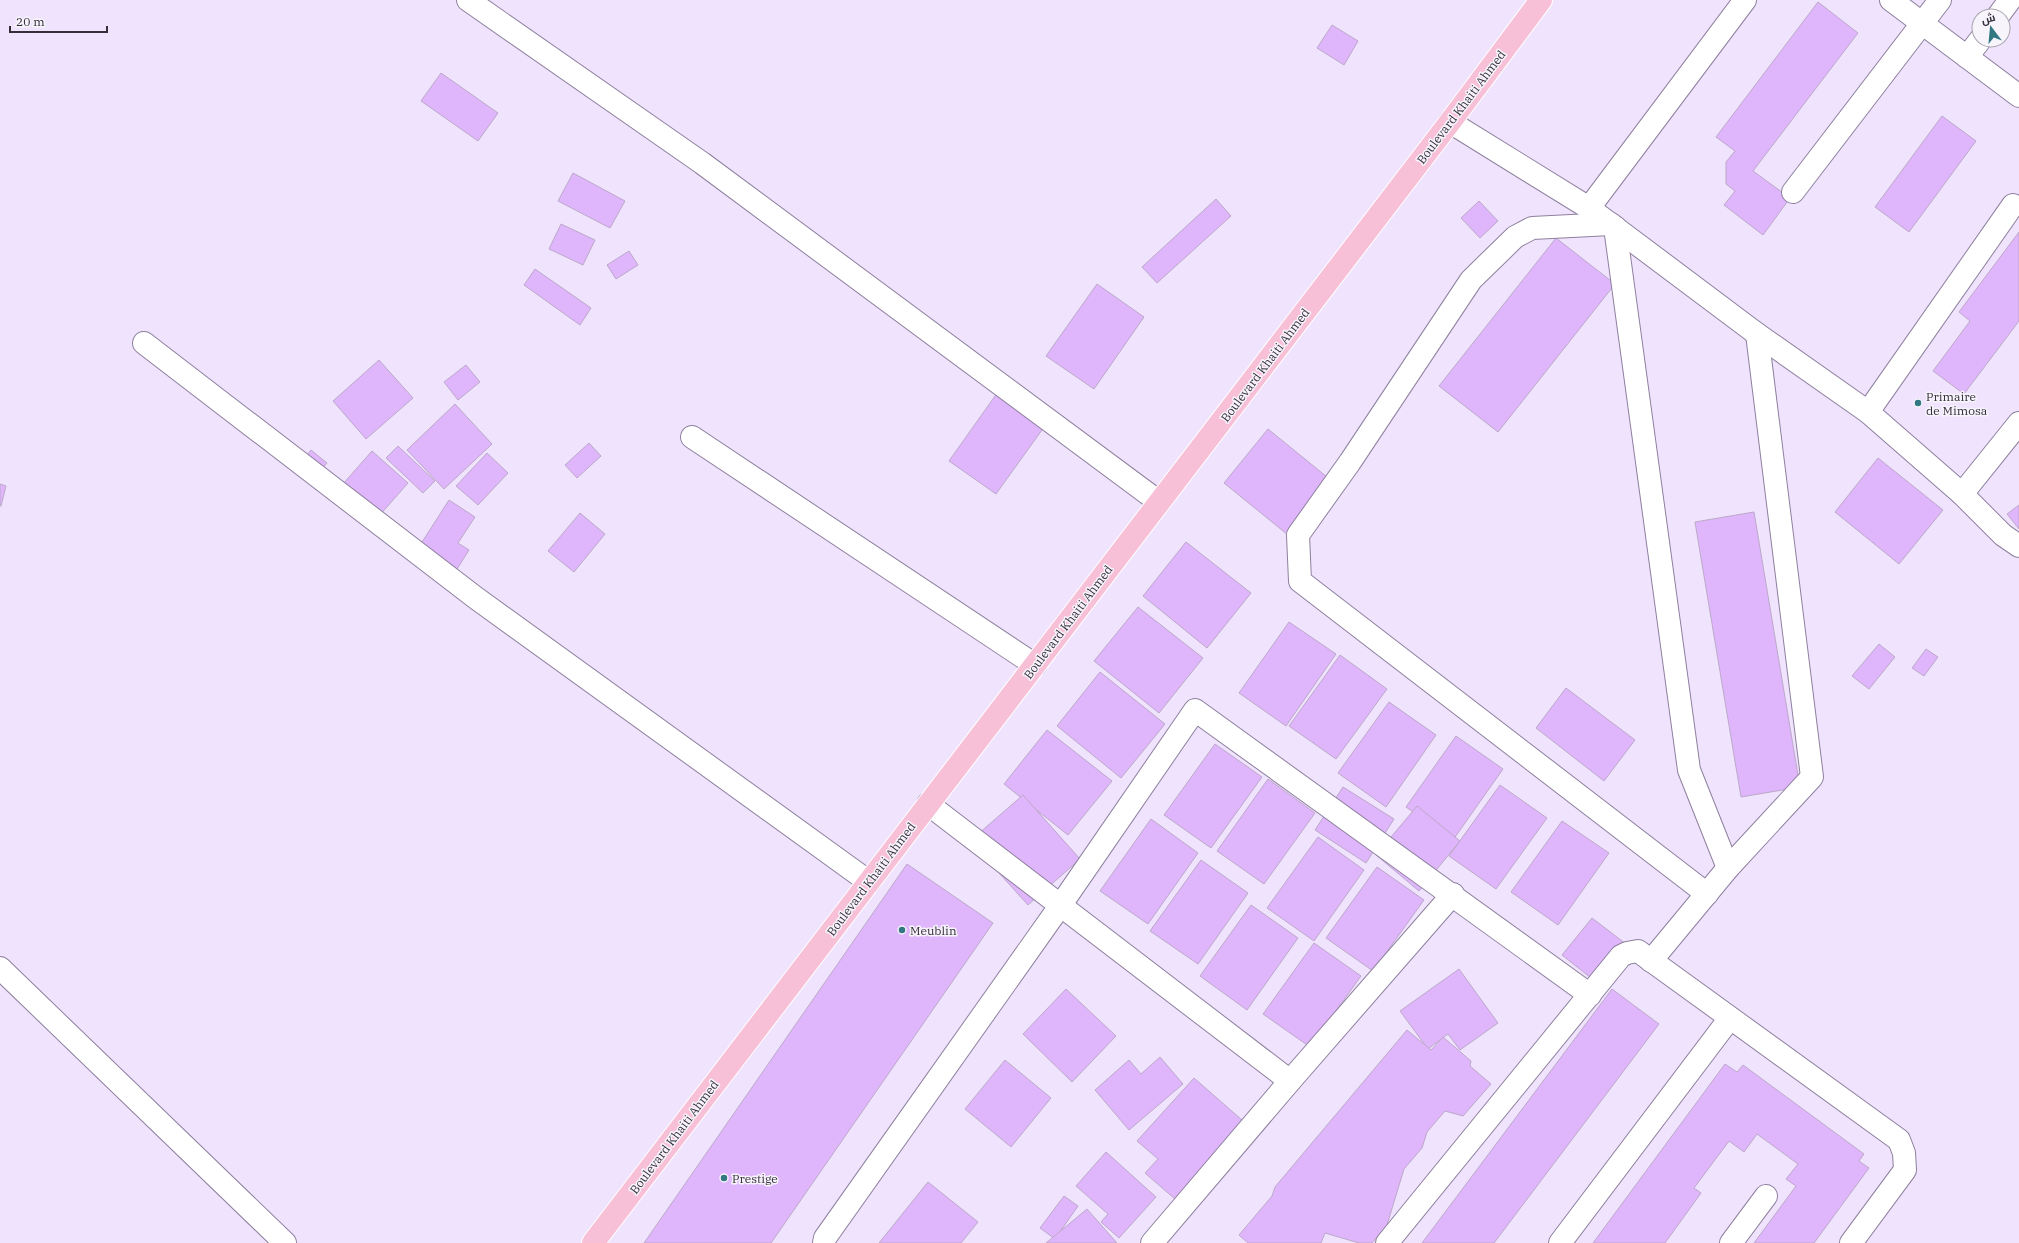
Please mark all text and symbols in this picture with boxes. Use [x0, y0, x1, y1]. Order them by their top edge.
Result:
scale bar [10, 8, 107, 34]
north arrow [1971, 8, 2011, 48]
text: ش [1980, 10, 1997, 27]
text: 20 m [16, 14, 45, 29]
street label: Boulevard Khaiti Ahmed [1413, 47, 1509, 167]
street label: Boulevard Khaiti Ahmed [1217, 305, 1313, 425]
place label: Primaire de Mimosa [1926, 389, 1988, 418]
marker: Primaire de Mimosa [1913, 398, 1923, 408]
street label: Boulevard Khaiti Ahmed [1020, 562, 1116, 682]
street label: Boulevard Khaiti Ahmed [823, 819, 919, 939]
place label: Meublin [910, 923, 957, 938]
marker: Meublin [897, 925, 907, 935]
street label: Boulevard Khaiti Ahmed [626, 1077, 722, 1197]
place label: Prestige [732, 1171, 778, 1186]
marker: Prestige [719, 1173, 729, 1183]

